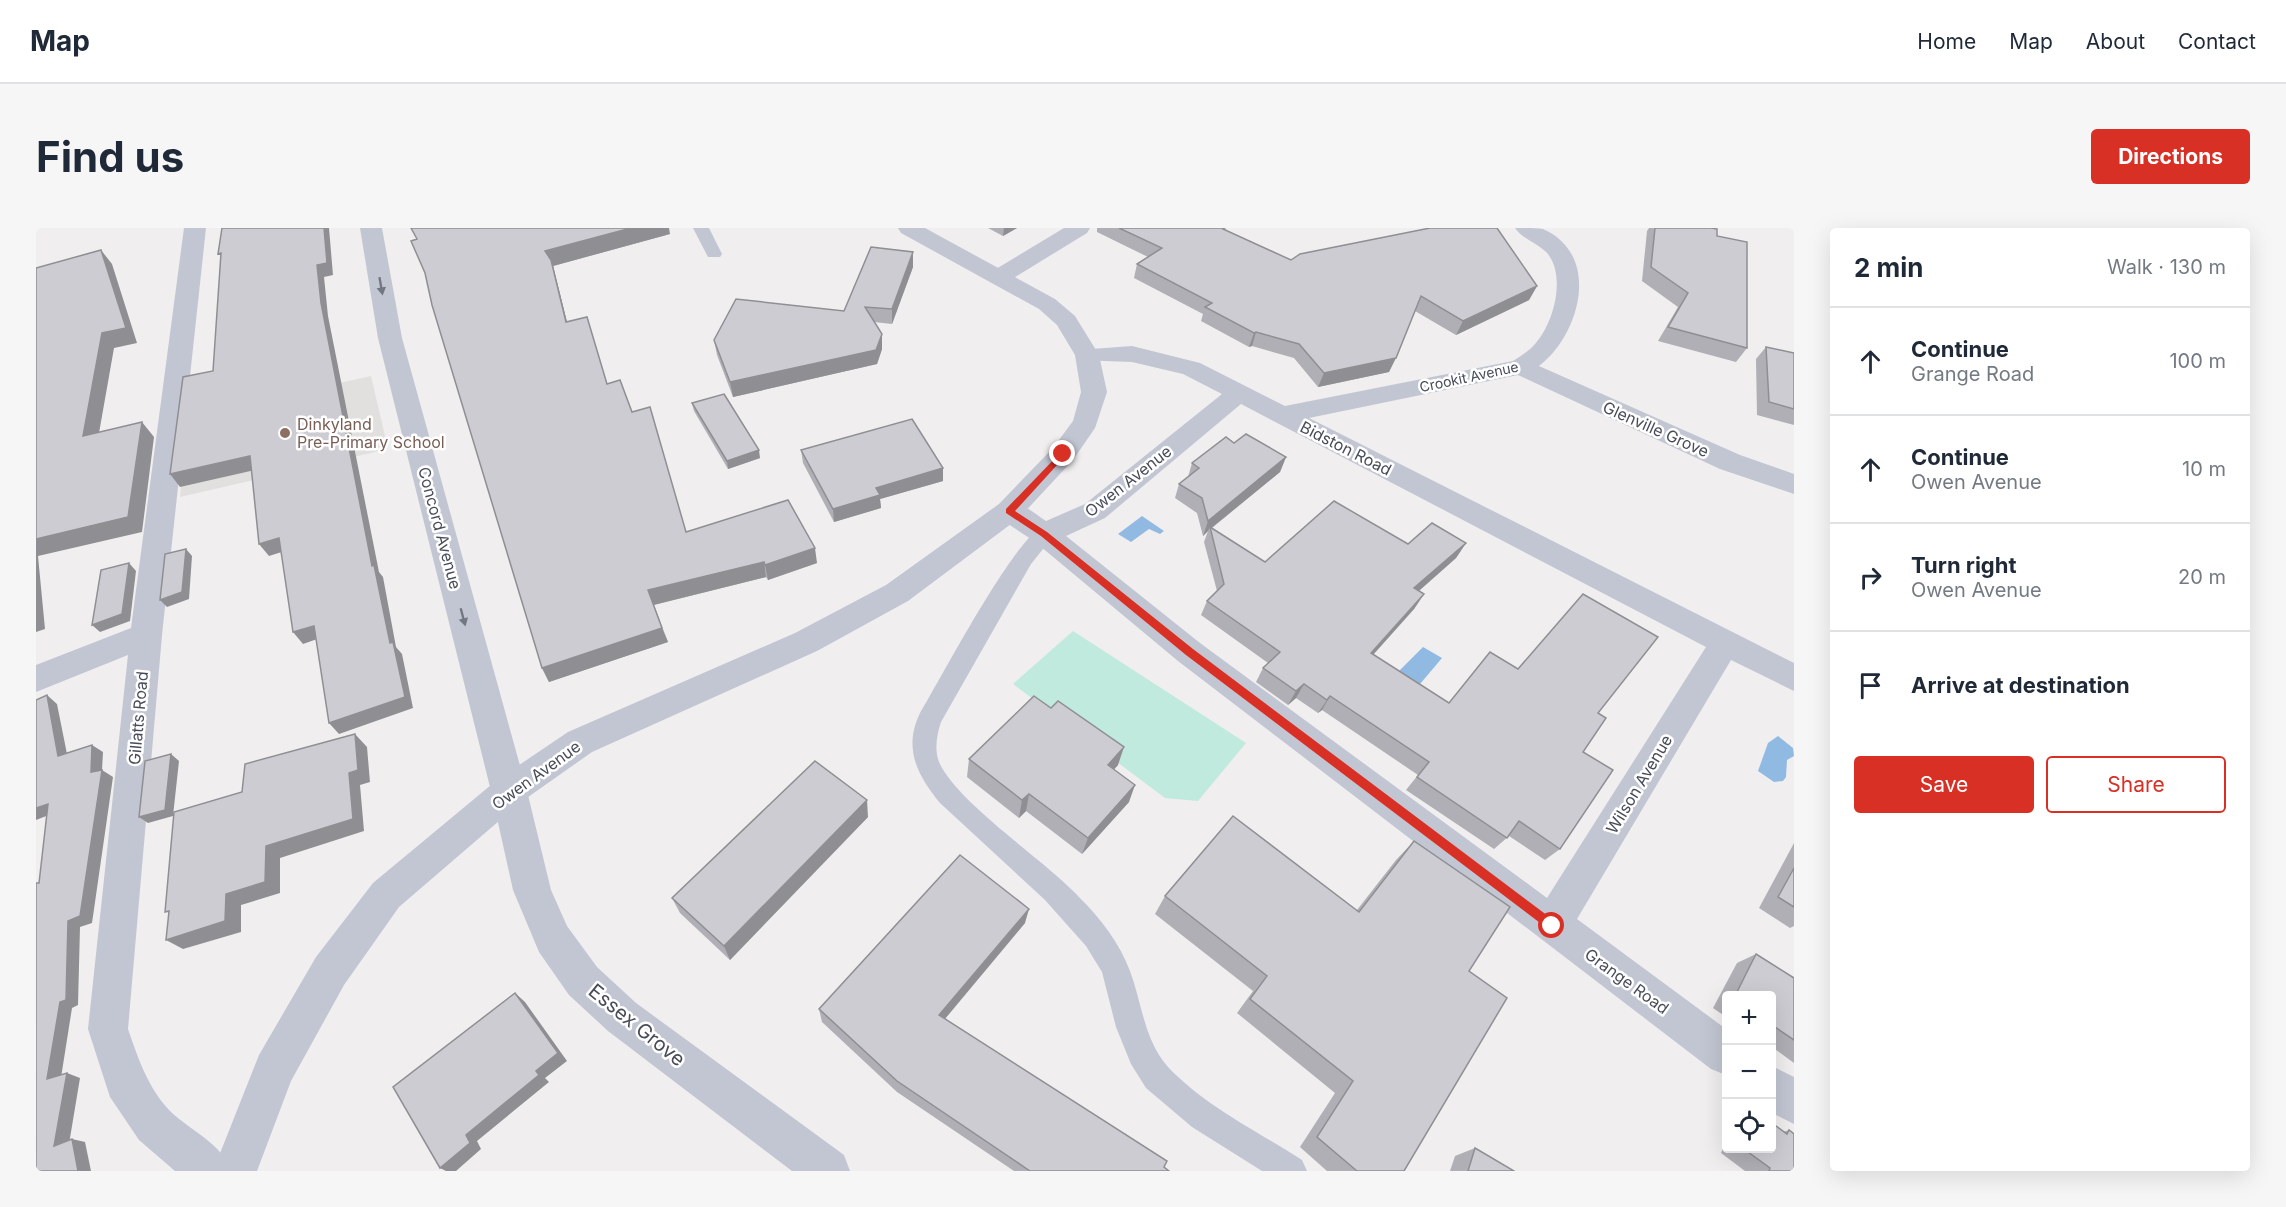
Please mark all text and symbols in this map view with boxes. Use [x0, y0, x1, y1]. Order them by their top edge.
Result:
text: Map [30, 24, 90, 58]
text: Home [1917, 29, 1976, 54]
text: Map [2009, 29, 2053, 54]
text: About [2086, 29, 2145, 54]
text: Contact [2178, 29, 2256, 54]
button: Directions [2091, 129, 2250, 184]
text: Find us [36, 131, 184, 182]
text: 2 min [1854, 252, 1924, 283]
text: Walk · 130 m [2107, 255, 2226, 279]
one-way arrow [376, 276, 385, 295]
text: Continue [1911, 336, 2009, 362]
icon: ahead [1854, 345, 1887, 378]
text: 100 m [2169, 349, 2226, 373]
street label: Crookit Avenue [1418, 358, 1520, 395]
text: Grange Road [1911, 362, 2034, 386]
street label: Glenville Grove [1600, 397, 1712, 461]
place label: Dinkyland Pre-Primary School [297, 414, 445, 452]
street label: Bidston Road [1297, 416, 1395, 480]
marker: Dinkyland Pre-Primary School [278, 426, 292, 440]
route end [1049, 440, 1075, 466]
street label: Owen Avenue [1081, 441, 1175, 521]
text: Continue [1911, 444, 2009, 470]
icon: ahead [1854, 453, 1887, 486]
text: 10 m [2182, 457, 2226, 481]
street label: Concord Avenue [414, 465, 466, 591]
text: Owen Avenue [1911, 470, 2042, 494]
text: Turn right [1911, 552, 2017, 578]
icon: right [1854, 561, 1887, 594]
text: 20 m [2178, 565, 2226, 589]
text: Owen Avenue [1911, 578, 2042, 602]
one-way arrow [459, 609, 468, 627]
icon: arrive [1854, 669, 1887, 702]
street label: Gillatts Road [124, 670, 152, 766]
text: Arrive at destination [1911, 672, 2130, 698]
street label: Wilson Avenue [1602, 731, 1676, 837]
street label: Owen Avenue [488, 736, 584, 814]
button: Save [1854, 756, 2034, 813]
button: Share [2046, 756, 2226, 813]
route start [1538, 912, 1564, 938]
street label: Grange Road [1581, 944, 1673, 1018]
street label: Essex Grove [584, 979, 690, 1071]
map controls [1722, 991, 1776, 1153]
button: + [1722, 991, 1776, 1045]
button: − [1722, 1045, 1776, 1099]
button: locate [1722, 1099, 1776, 1153]

